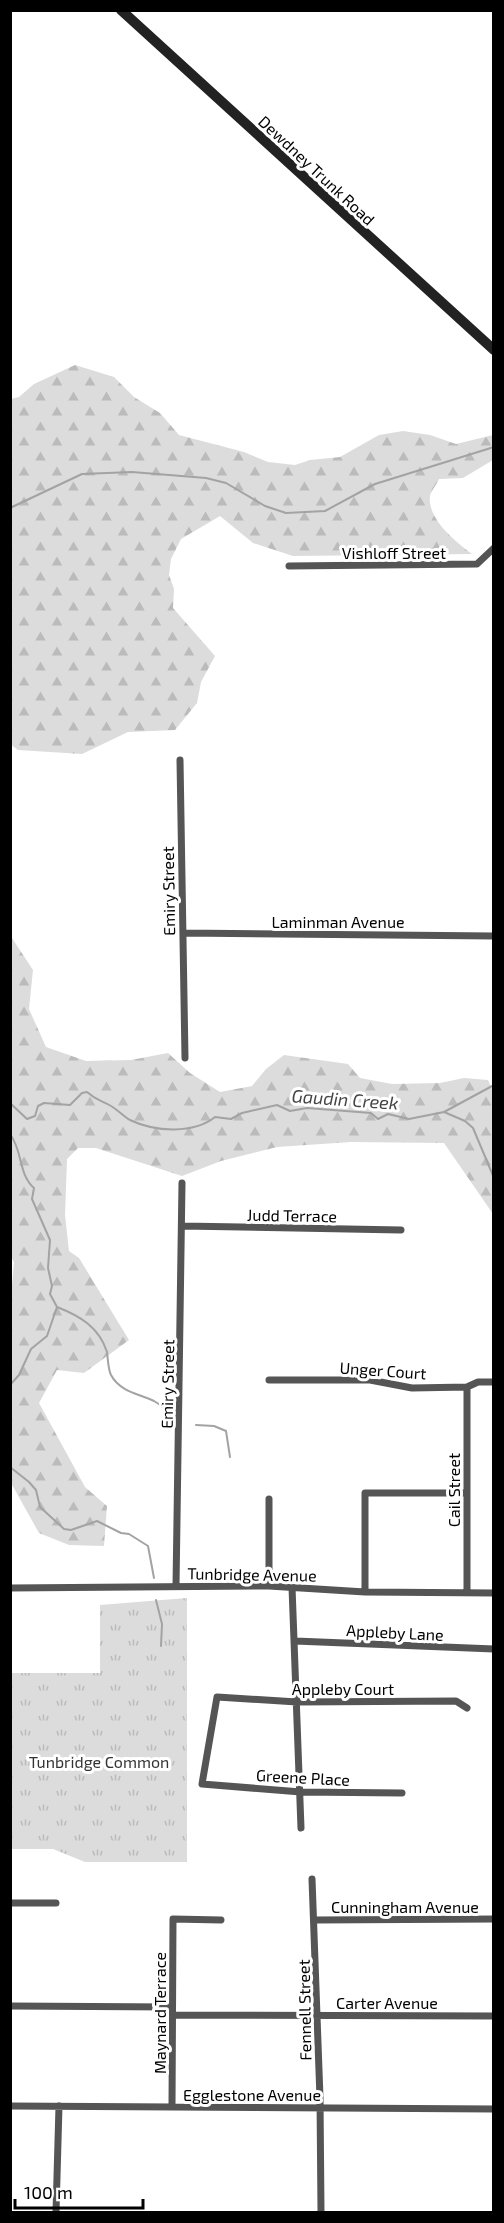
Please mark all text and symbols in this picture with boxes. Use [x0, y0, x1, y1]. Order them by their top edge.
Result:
street label: Dewdney Trunk Road [255, 111, 379, 229]
street label: Vishloff Street [342, 543, 446, 562]
street label: Emiry Street [158, 846, 178, 936]
street label: Laminman Avenue [271, 912, 405, 931]
water label: Gaudin Creek [291, 1084, 399, 1114]
street label: Judd Terrace [247, 1205, 337, 1225]
street label: Emiry Street [157, 1339, 177, 1429]
street label: Unger Court [339, 1357, 427, 1383]
street label: Cail Street [444, 1453, 463, 1527]
street label: Tunbridge Avenue [187, 1563, 317, 1585]
street label: Appleby Lane [346, 1620, 444, 1644]
street label: Appleby Court [292, 1679, 394, 1698]
park label: Tunbridge Common [29, 1752, 169, 1771]
street label: Greene Place [255, 1765, 351, 1789]
street label: Cunningham Avenue [331, 1897, 479, 1916]
street label: Maynard Terrace [150, 1952, 169, 2074]
street label: Fennell Street [294, 1959, 314, 2061]
street label: Carter Avenue [336, 1993, 438, 2012]
street label: Egglestone Avenue [183, 2085, 321, 2104]
scale bar [15, 2172, 142, 2210]
text: 100 m [24, 2181, 73, 2203]

